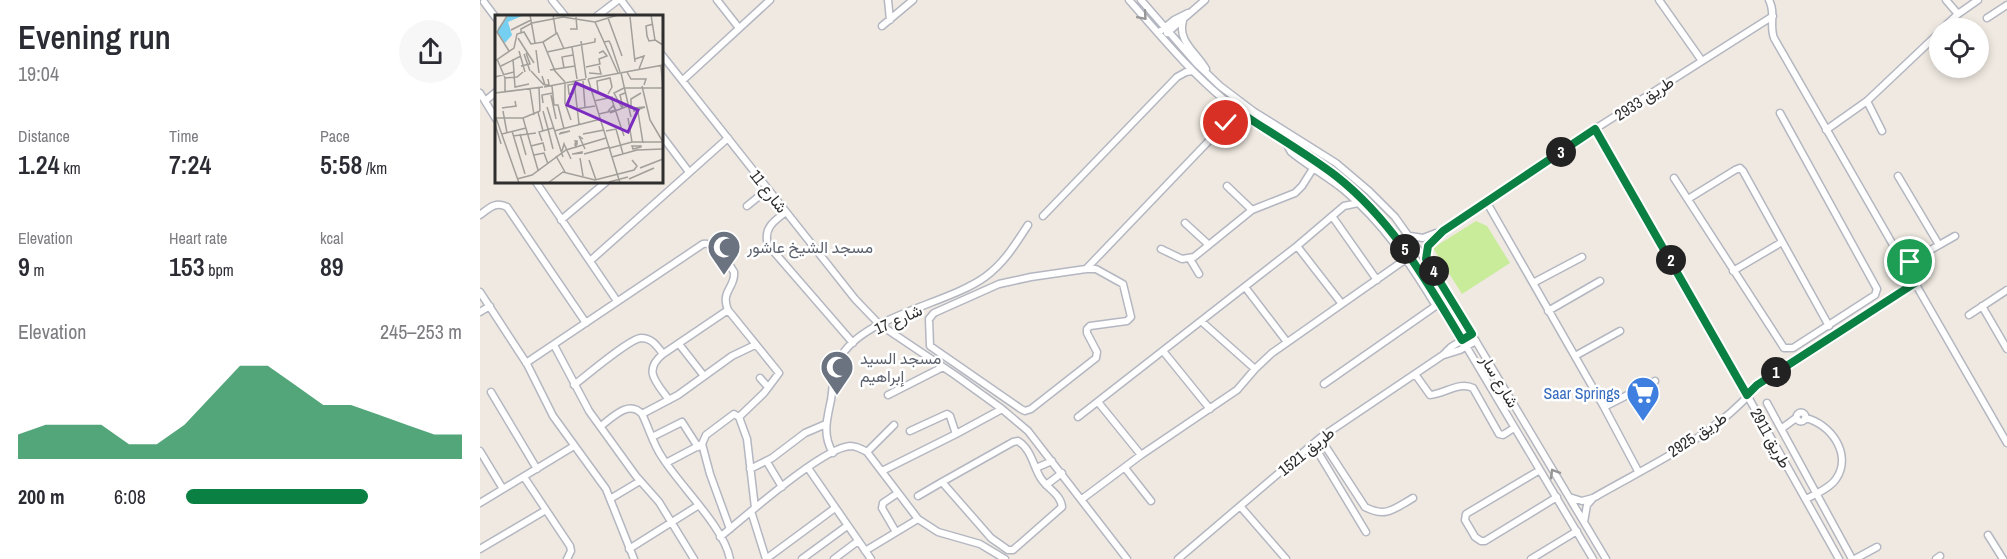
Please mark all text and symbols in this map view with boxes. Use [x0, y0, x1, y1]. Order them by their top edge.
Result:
one-way arrow [1136, 10, 1147, 21]
text: Evening run [18, 15, 171, 59]
inset map [495, 15, 663, 183]
map controls [1929, 18, 1989, 78]
button: locate [1929, 18, 1989, 78]
button: share [399, 20, 462, 83]
text: 19:04 [18, 60, 59, 87]
street label: طريق 2933 [1610, 71, 1678, 125]
pin [1200, 97, 1251, 148]
icon: check [1209, 106, 1242, 139]
text: Distance [18, 125, 70, 147]
text: Time [169, 125, 199, 147]
text: Pace [320, 125, 350, 147]
pin: 3 [1546, 137, 1576, 167]
text: 3 [1557, 141, 1565, 163]
text: 1.24 [18, 147, 60, 182]
text: 7:24 [169, 147, 211, 182]
text: 5:58 [320, 147, 362, 182]
text: km [60, 157, 81, 179]
text: /km [362, 157, 387, 179]
street label: شارع 11 [744, 165, 793, 218]
text: Elevation [18, 227, 73, 249]
text: Heart rate [169, 227, 227, 249]
text: kcal [320, 227, 343, 249]
mosque icon: مسجد الشيخ عاشور [706, 229, 742, 276]
pin: 5 [1390, 234, 1420, 264]
place label: مسجد الشيخ عاشور [746, 236, 873, 259]
pin [1884, 236, 1935, 287]
text: 5 [1401, 238, 1409, 260]
pin: 2 [1656, 245, 1686, 275]
icon: arrive [1893, 245, 1926, 278]
text: 9 [18, 249, 30, 284]
text: 153 [169, 249, 205, 284]
text: 89 [320, 249, 344, 284]
text: 2 [1667, 249, 1675, 271]
pin: 4 [1419, 256, 1449, 286]
text: m [30, 259, 44, 281]
text: bpm [205, 259, 234, 281]
text: 4 [1430, 260, 1438, 282]
street label: شارع 17 [870, 299, 926, 340]
text: Elevation [18, 318, 86, 345]
text: 245–253 m [380, 318, 462, 345]
place label: مسجد السيد إبراهيم [860, 347, 941, 387]
mosque icon: مسجد السيد إبراهيم [819, 349, 855, 396]
street label: شارع سار [1474, 350, 1524, 412]
pin: 1 [1761, 357, 1791, 387]
text: 1 [1772, 361, 1780, 383]
supermarket icon: Saar Springs [1625, 375, 1661, 422]
place label: Saar Springs [1543, 382, 1620, 404]
street label: طريق 2911 [1745, 404, 1797, 472]
street label: طريق 2925 [1663, 406, 1731, 462]
street label: طريق 1521 [1273, 421, 1339, 481]
one-way arrow [1550, 469, 1562, 479]
text: 200 m [18, 483, 65, 510]
text: 6:08 [114, 483, 146, 510]

